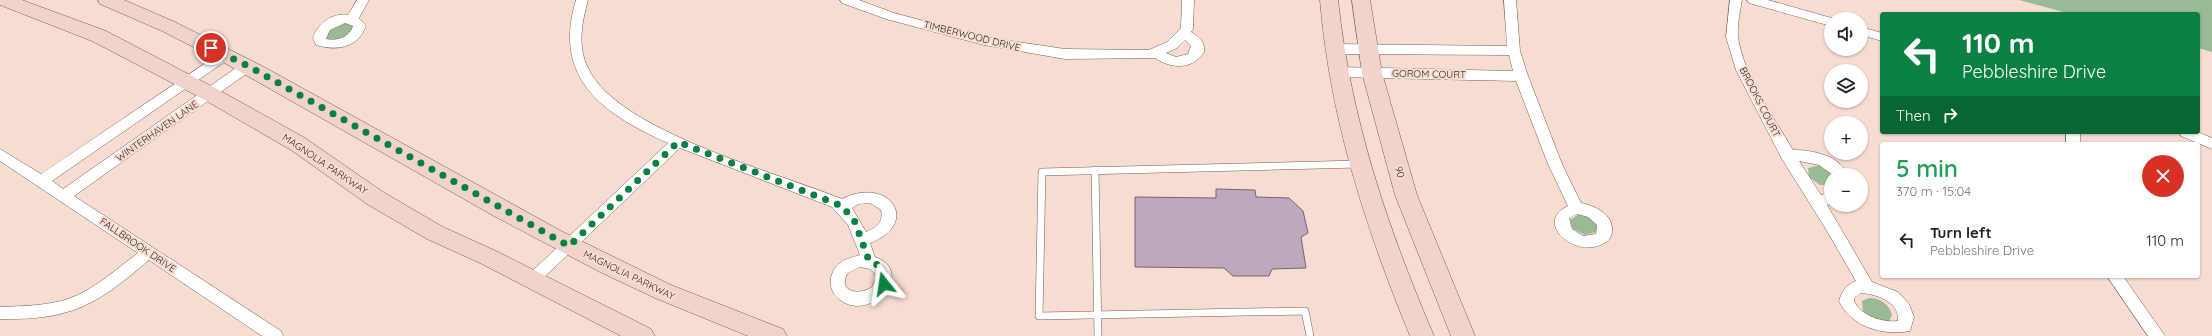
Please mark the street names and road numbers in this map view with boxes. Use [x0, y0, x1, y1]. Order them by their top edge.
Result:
street label: TIMBERWOOD DRIVE [922, 18, 1022, 54]
street label: BROOKS COURT [1737, 65, 1783, 139]
street label: GOROM COURT [1392, 67, 1466, 81]
street label: WINTERHAVEN LANE [113, 97, 201, 164]
street label: MAGNOLIA PARKWAY [280, 131, 370, 198]
street label: 90 [1392, 165, 1408, 179]
street label: FALLBROOK DRIVE [97, 215, 179, 275]
street label: MAGNOLIA PARKWAY [581, 247, 677, 303]

